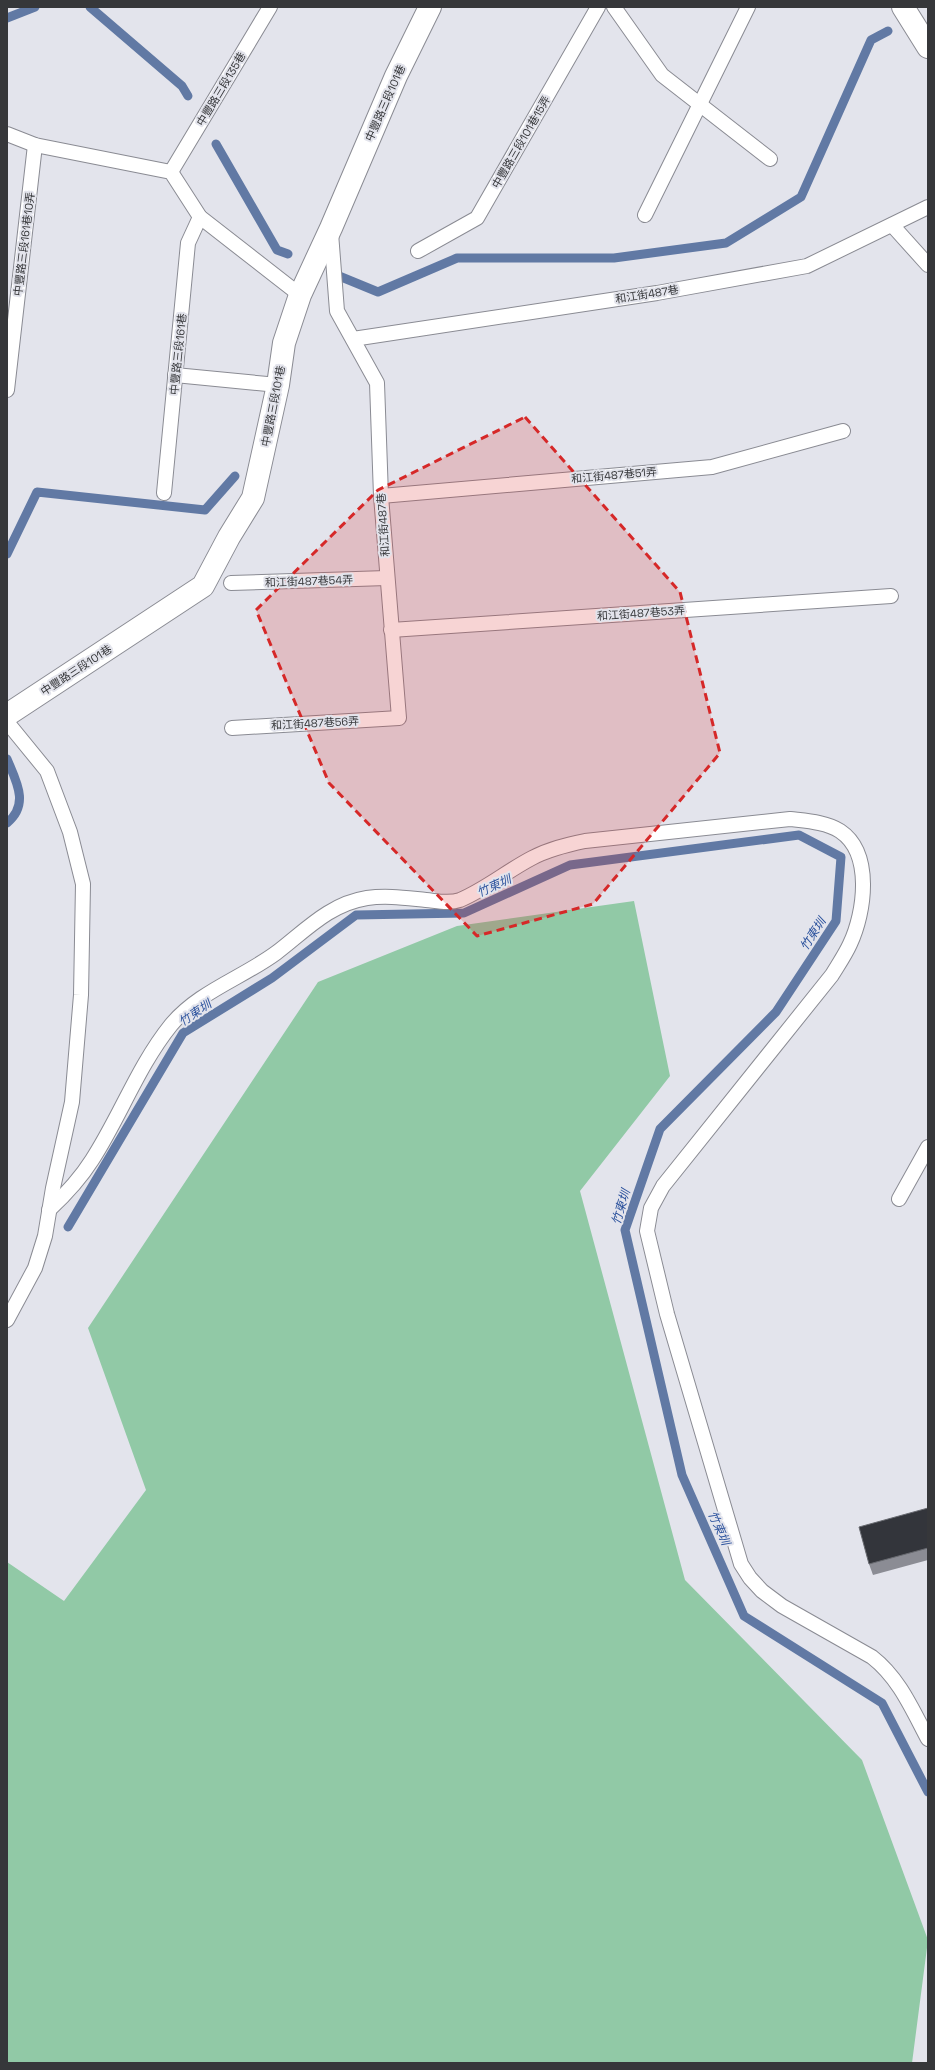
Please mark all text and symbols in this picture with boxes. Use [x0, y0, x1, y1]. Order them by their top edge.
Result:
street label: 中豐路三段135巷 [193, 49, 249, 129]
street label: 中豐路三段101巷 [362, 63, 408, 143]
street label: 中豐路三段101巷15弄 [489, 93, 553, 191]
street label: 中豐路三段161巷10弄 [11, 191, 37, 297]
street label: 和江街487巷 [614, 282, 680, 306]
street label: 中豐路三段161巷 [167, 313, 189, 395]
street label: 中豐路三段101巷 [258, 364, 288, 448]
street label: 和江街487巷51弄 [571, 464, 657, 486]
street label: 和江街487巷 [374, 493, 392, 557]
street label: 和江街487巷54弄 [265, 572, 353, 590]
street label: 和江街487巷53弄 [597, 603, 685, 623]
street label: 中豐路三段101巷 [38, 642, 114, 698]
street label: 和江街487巷56弄 [271, 714, 359, 732]
water label: 竹東圳 [474, 871, 516, 901]
water label: 竹東圳 [796, 913, 831, 953]
water label: 竹東圳 [176, 995, 216, 1030]
water label: 竹東圳 [608, 1186, 634, 1227]
water label: 竹東圳 [704, 1508, 734, 1550]

